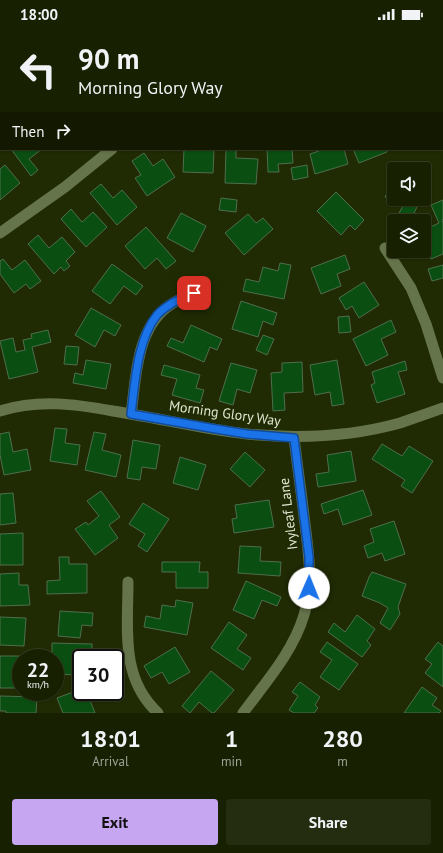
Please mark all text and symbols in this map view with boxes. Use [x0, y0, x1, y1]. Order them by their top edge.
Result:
text: 18:00 [20, 5, 58, 24]
text: 90 m [78, 40, 139, 77]
icon: left [12, 44, 64, 96]
text: Morning Glory Way [78, 76, 223, 99]
icon: right [52, 120, 74, 142]
text: Then [12, 122, 44, 141]
map controls [387, 162, 431, 258]
button: sound [387, 162, 431, 206]
button: layers [387, 214, 431, 258]
pin [177, 276, 211, 310]
icon: arrive [183, 282, 205, 304]
street label: Morning Glory Way [168, 396, 282, 430]
street label: Ivyleaf Lane [275, 477, 301, 551]
position arrow [288, 567, 330, 609]
speed limit sign: 30 [72, 649, 124, 701]
text: 22 [27, 657, 49, 683]
text: km/h [27, 678, 49, 691]
text: 18:01 [80, 723, 141, 754]
text: 1 [225, 723, 238, 754]
text: 280 [322, 723, 363, 754]
text: Arrival [92, 753, 129, 770]
text: min [221, 753, 242, 770]
text: m [337, 753, 348, 770]
button: Exit [12, 799, 218, 845]
button: Share [226, 799, 431, 845]

